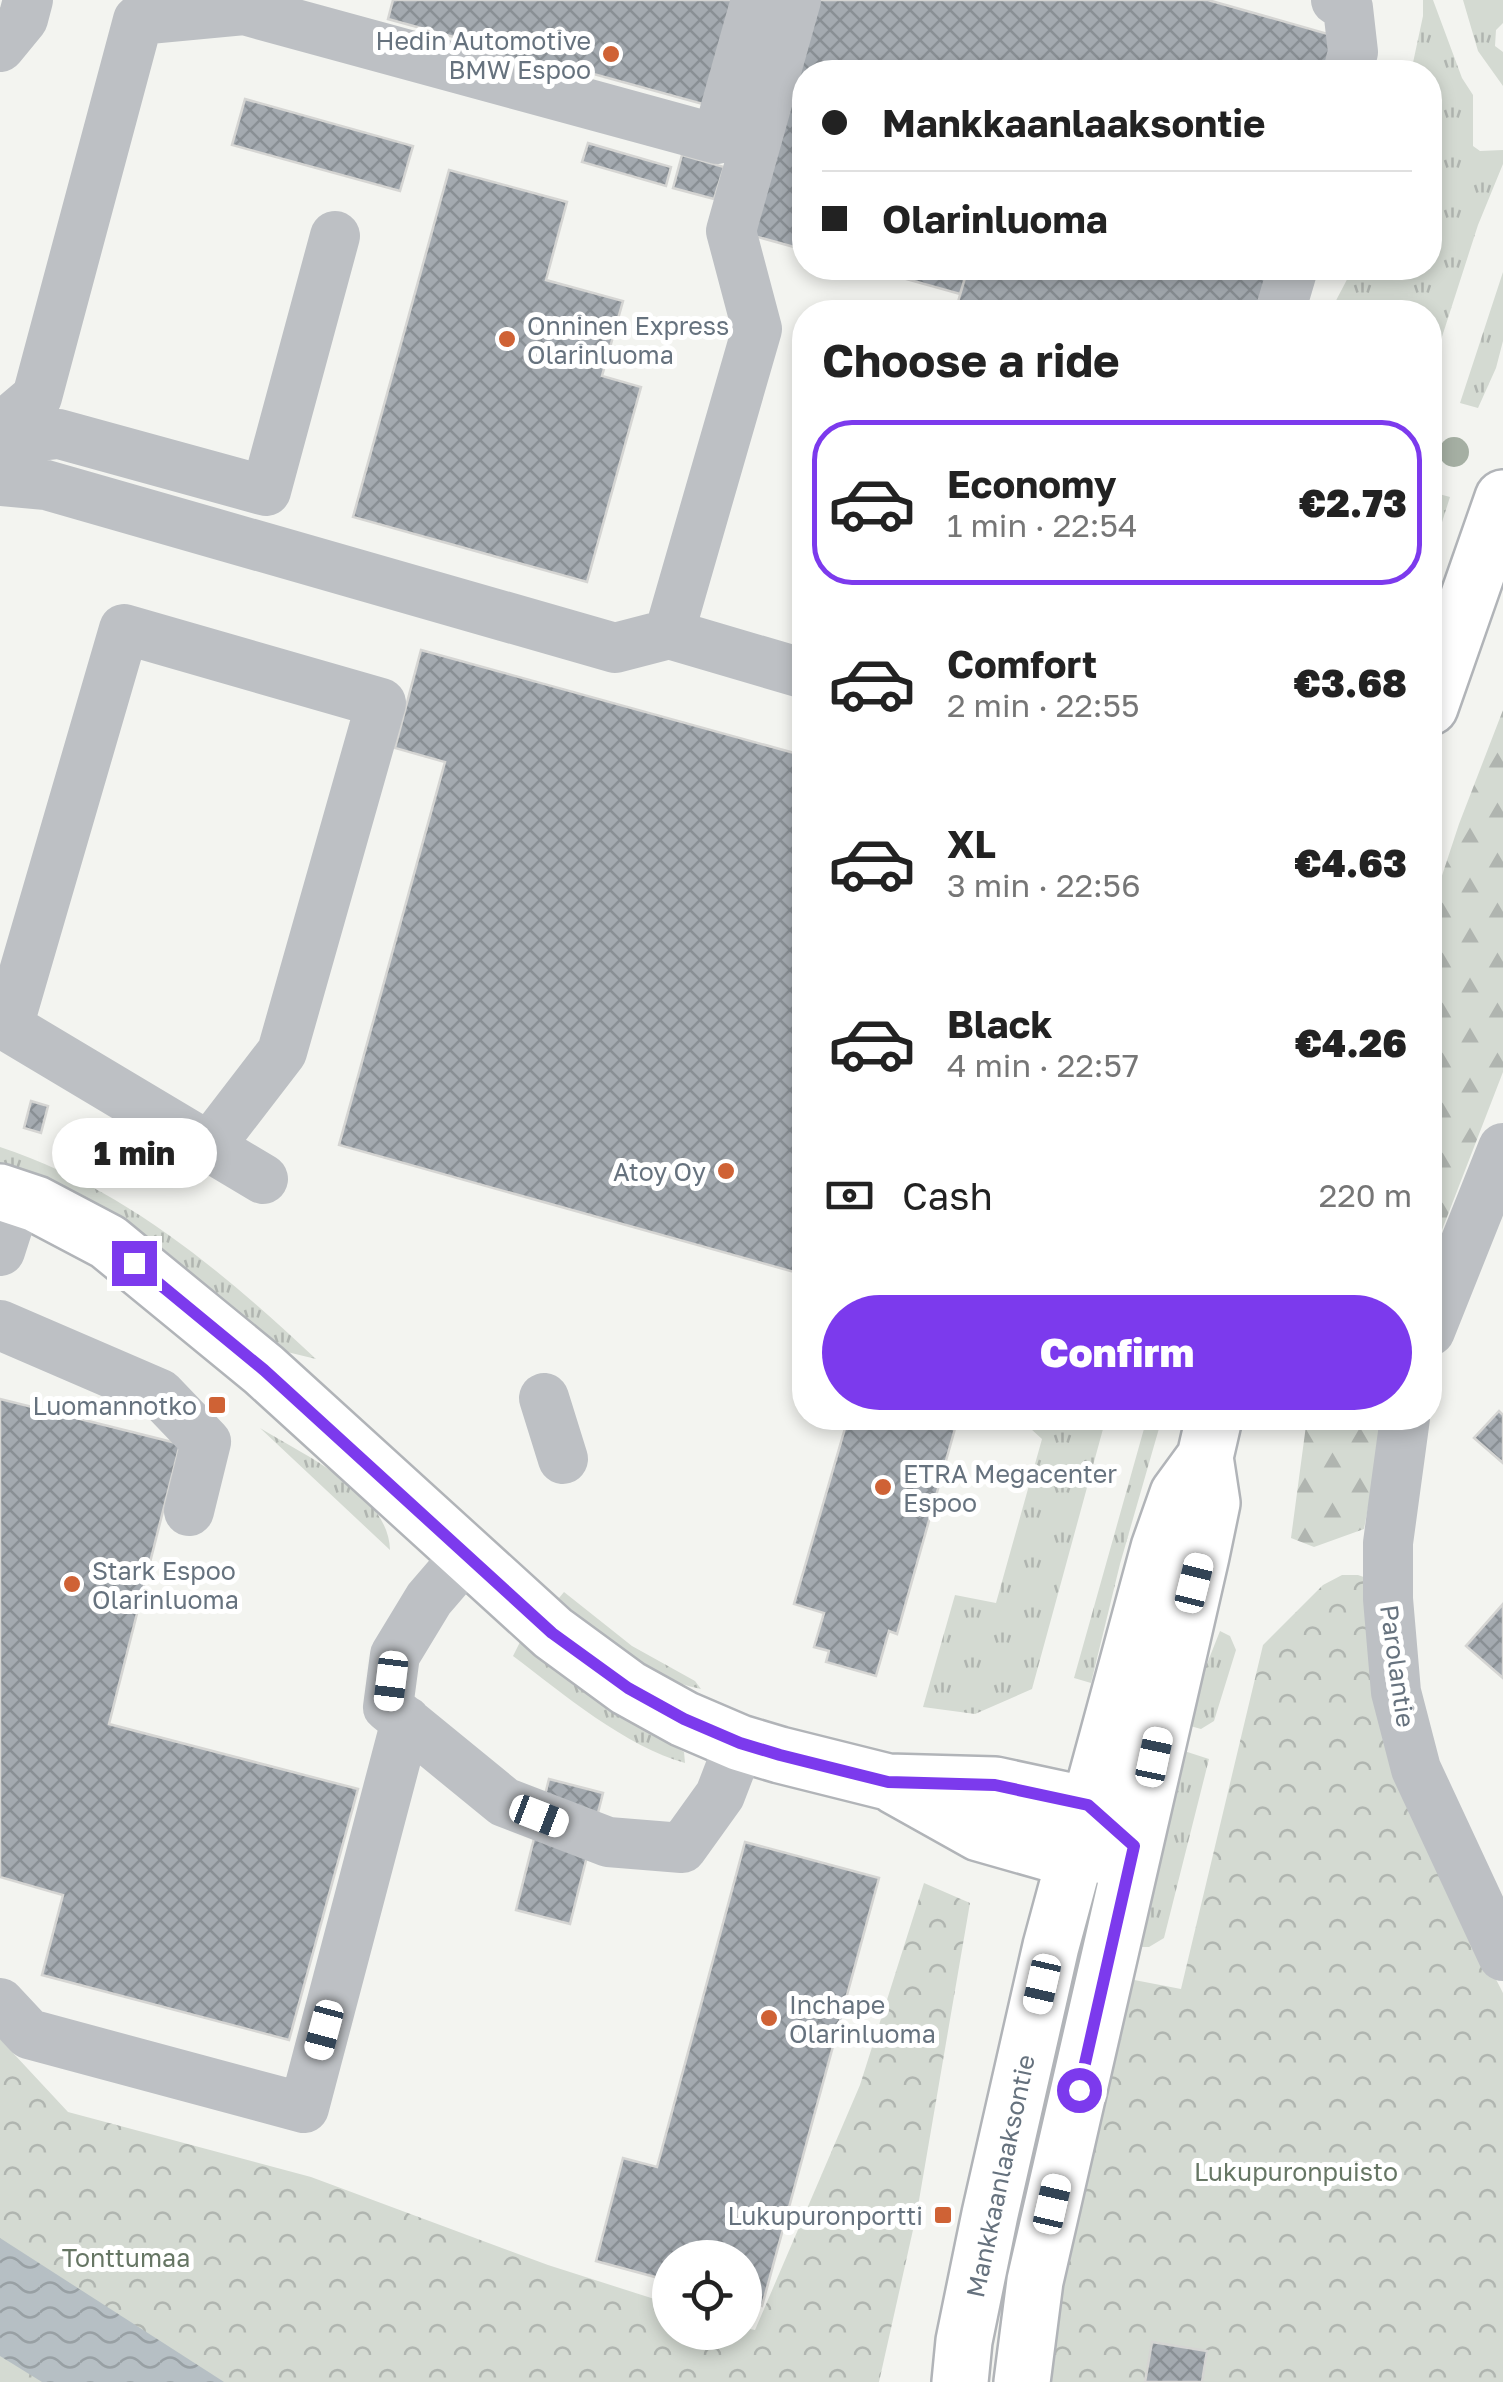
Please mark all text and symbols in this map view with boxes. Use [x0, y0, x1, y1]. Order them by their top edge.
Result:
place label: Hedin Automotive BMW Espoo [376, 25, 591, 85]
marker: Hedin Automotive BMW Espoo [600, 43, 622, 65]
text: Mankkaanlaaksontie [882, 100, 1265, 145]
text: Olarinluoma [882, 196, 1108, 241]
place label: Onninen Express Olarinluoma [527, 310, 729, 370]
marker: Onninen Express Olarinluoma [496, 328, 518, 350]
text: Choose a ride [822, 333, 1120, 387]
icon: car [827, 458, 917, 548]
text: Economy [947, 461, 1116, 506]
text: €2.73 [1299, 480, 1407, 525]
text: 1 min · 22:54 [947, 506, 1138, 544]
icon: car [827, 638, 917, 728]
text: Comfort [947, 641, 1097, 686]
text: €3.68 [1294, 660, 1407, 705]
text: 2 min · 22:55 [947, 686, 1140, 724]
icon: car [827, 818, 917, 908]
text: XL [947, 821, 996, 866]
text: €4.63 [1294, 840, 1407, 885]
text: 3 min · 22:56 [947, 866, 1141, 904]
icon: car [827, 998, 917, 1088]
text: Black [947, 1001, 1052, 1046]
text: €4.26 [1295, 1020, 1407, 1065]
text: 4 min · 22:57 [947, 1046, 1139, 1084]
callout: 1 min [52, 1118, 216, 1188]
text: 1 min [94, 1134, 175, 1172]
place label: Atoy Oy [613, 1156, 706, 1187]
marker: Atoy Oy [715, 1160, 737, 1182]
icon: cash [822, 1168, 877, 1223]
text: Cash [902, 1173, 993, 1218]
text: 220 m [1319, 1176, 1412, 1214]
route end [112, 1241, 157, 1286]
button: Confirm [822, 1295, 1412, 1410]
place label: Luomannotko [32, 1390, 197, 1421]
marker: Luomannotko [206, 1394, 228, 1416]
place label: ETRA Megacenter Espoo [903, 1458, 1117, 1518]
marker: ETRA Megacenter Espoo [872, 1476, 894, 1498]
car [1172, 1550, 1216, 1616]
place label: Stark Espoo Olarinluoma [92, 1555, 239, 1615]
marker: Stark Espoo Olarinluoma [61, 1573, 83, 1595]
street label: Parolantie [1374, 1603, 1422, 1729]
car [372, 1649, 410, 1713]
car [1133, 1725, 1175, 1789]
car [506, 1791, 572, 1841]
car [1021, 1951, 1063, 2017]
place label: Inchape Olarinluoma [789, 1989, 936, 2049]
car [302, 1997, 346, 2063]
marker: Inchape Olarinluoma [758, 2007, 780, 2029]
street label: Mankkaanlaaksontie [959, 2052, 1041, 2300]
route start [1057, 2068, 1102, 2113]
park label: Lukupuronpuisto [1194, 2156, 1398, 2187]
car [1031, 2171, 1073, 2237]
place label: Lukupuronportti [727, 2200, 923, 2231]
marker: Lukupuronportti [932, 2204, 954, 2226]
map controls [652, 2240, 762, 2350]
button: locate [652, 2240, 762, 2350]
park label: Tonttumaa [62, 2242, 190, 2273]

